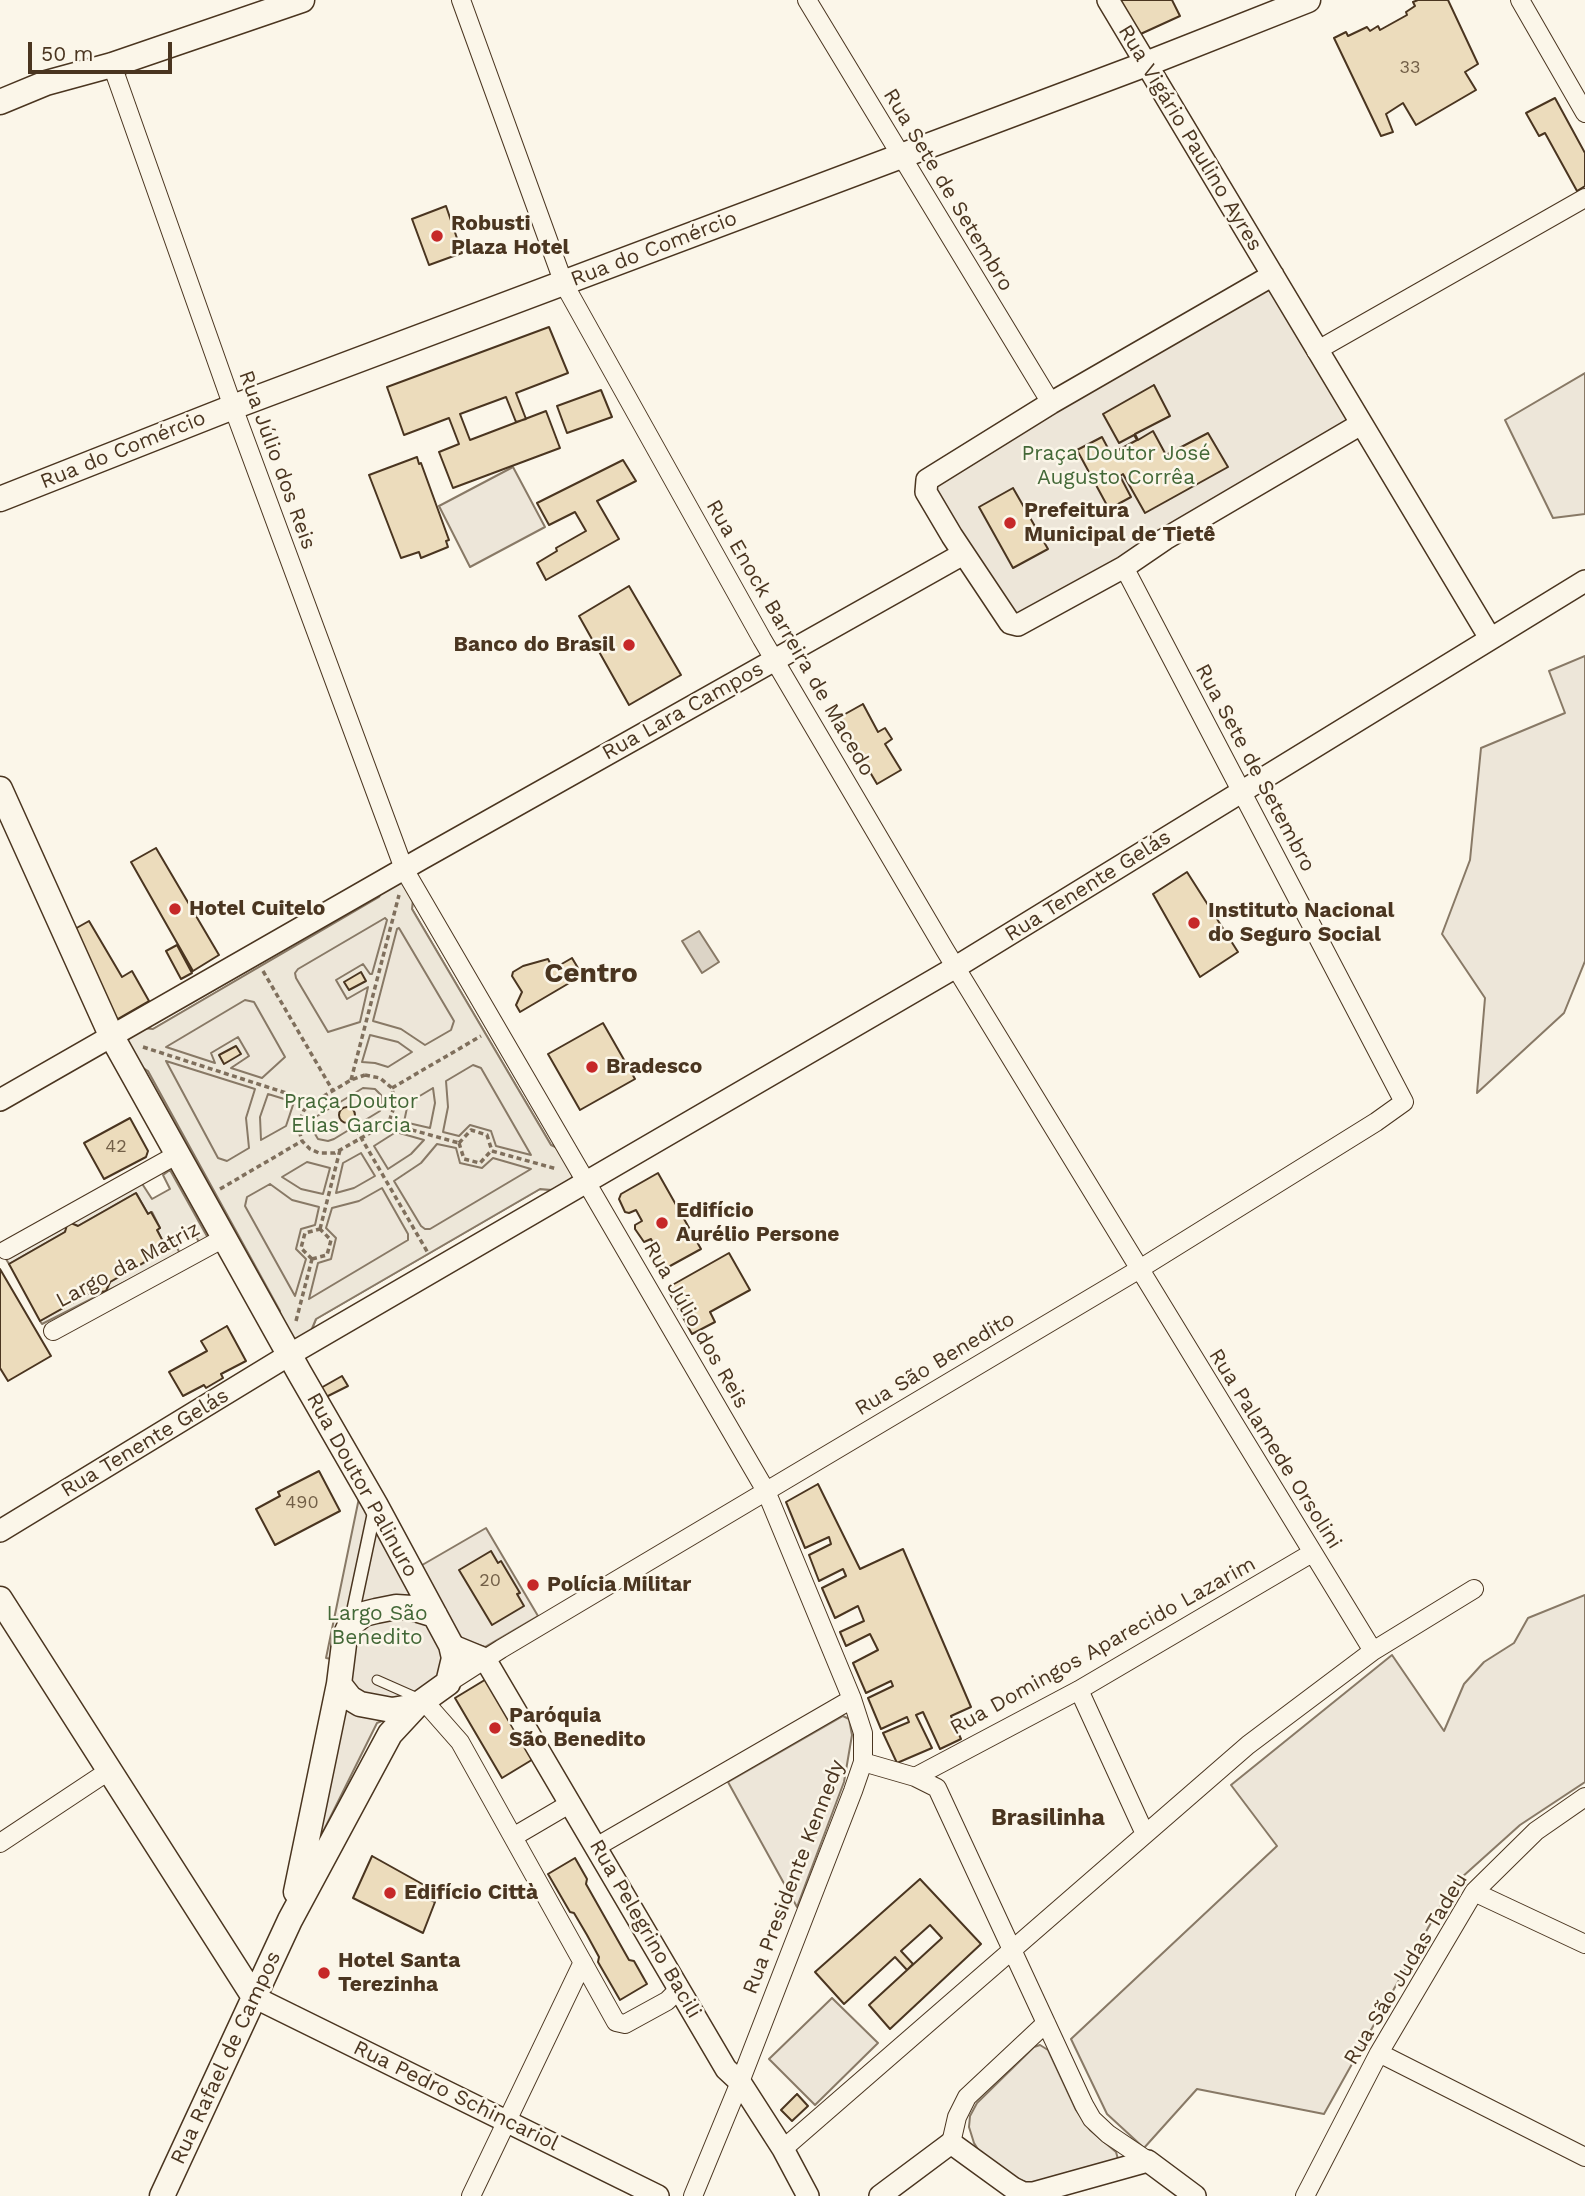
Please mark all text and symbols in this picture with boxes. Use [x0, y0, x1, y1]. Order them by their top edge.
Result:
street label: Rua Vigário Paulino Ayres [1112, 20, 1268, 256]
scale bar [32, 28, 175, 72]
text: 50 m [41, 41, 93, 66]
house number: 33 [1400, 57, 1420, 79]
street label: Rua Sete de Setembro [878, 84, 1018, 296]
street label: Rua do Comércio [567, 206, 741, 292]
place label: Robusti Plaza Hotel [451, 211, 569, 261]
marker: Robusti Plaza Hotel [429, 228, 445, 244]
street label: Rua Júlio dos Reis [233, 367, 321, 553]
street label: Rua do Comércio [37, 405, 209, 495]
park label: Praça Doutor José Augusto Corrêa [1021, 441, 1211, 491]
street label: Rua Enock Barreira de Macedo [700, 495, 880, 781]
place label: Prefeitura Municipal de Tietê [1024, 498, 1216, 548]
marker: Prefeitura Municipal de Tietê [1002, 515, 1018, 531]
place label: Banco do Brasil [454, 632, 615, 658]
marker: Banco do Brasil [621, 637, 637, 653]
street label: Rua Lara Campos [598, 656, 768, 766]
street label: Rua Sete de Setembro [1189, 660, 1321, 876]
street label: Rua Tenente Gelás [1000, 825, 1176, 947]
place label: Hotel Cuitelo [189, 896, 325, 922]
place label: Instituto Nacional do Seguro Social [1208, 898, 1394, 948]
marker: Hotel Cuitelo [167, 901, 183, 917]
marker: Instituto Nacional do Seguro Social [1186, 915, 1202, 931]
district label: Centro [544, 957, 638, 991]
place label: Bradesco [606, 1054, 702, 1080]
marker: Bradesco [584, 1059, 600, 1075]
park label: Praça Doutor Elias Garcia [284, 1089, 418, 1139]
house number: 42 [105, 1136, 127, 1158]
place label: Edifício Aurélio Persone [676, 1198, 839, 1248]
marker: Edifício Aurélio Persone [654, 1215, 670, 1231]
street label: Largo da Matriz [52, 1217, 204, 1313]
street label: Rua Júlio dos Reis [638, 1237, 754, 1413]
street label: Rua São Benedito [851, 1306, 1019, 1422]
street label: Rua Palamede Orsolini [1203, 1344, 1347, 1554]
street label: Rua Tenente Gelás [57, 1383, 233, 1503]
street label: Rua Doutor Palinuro [301, 1388, 423, 1582]
house number: 490 [285, 1492, 319, 1514]
street label: Rua Domingos Aparecido Lazarim [946, 1551, 1260, 1741]
house number: 20 [479, 1570, 501, 1592]
place label: Polícia Militar [547, 1572, 691, 1598]
marker: Polícia Militar [525, 1577, 541, 1593]
park label: Largo São Benedito [326, 1601, 428, 1651]
place label: Paróquia São Benedito [509, 1703, 646, 1753]
marker: Paróquia São Benedito [487, 1720, 503, 1736]
street label: Rua Presidente Kennedy [738, 1756, 850, 1998]
district label: Brasilinha [991, 1804, 1105, 1832]
street label: Rua Pelegrino Bacili [584, 1835, 706, 2023]
street label: Rua São Judas Tadeu [1339, 1869, 1473, 2069]
place label: Edifício Città [404, 1880, 538, 1906]
marker: Edifício Città [382, 1885, 398, 1901]
street label: Rua Rafael de Campos [165, 1947, 287, 2169]
place label: Hotel Santa Terezinha [338, 1948, 460, 1998]
marker: Hotel Santa Terezinha [316, 1965, 332, 1981]
street label: Rua Pedro Schincariol [349, 2035, 563, 2157]

